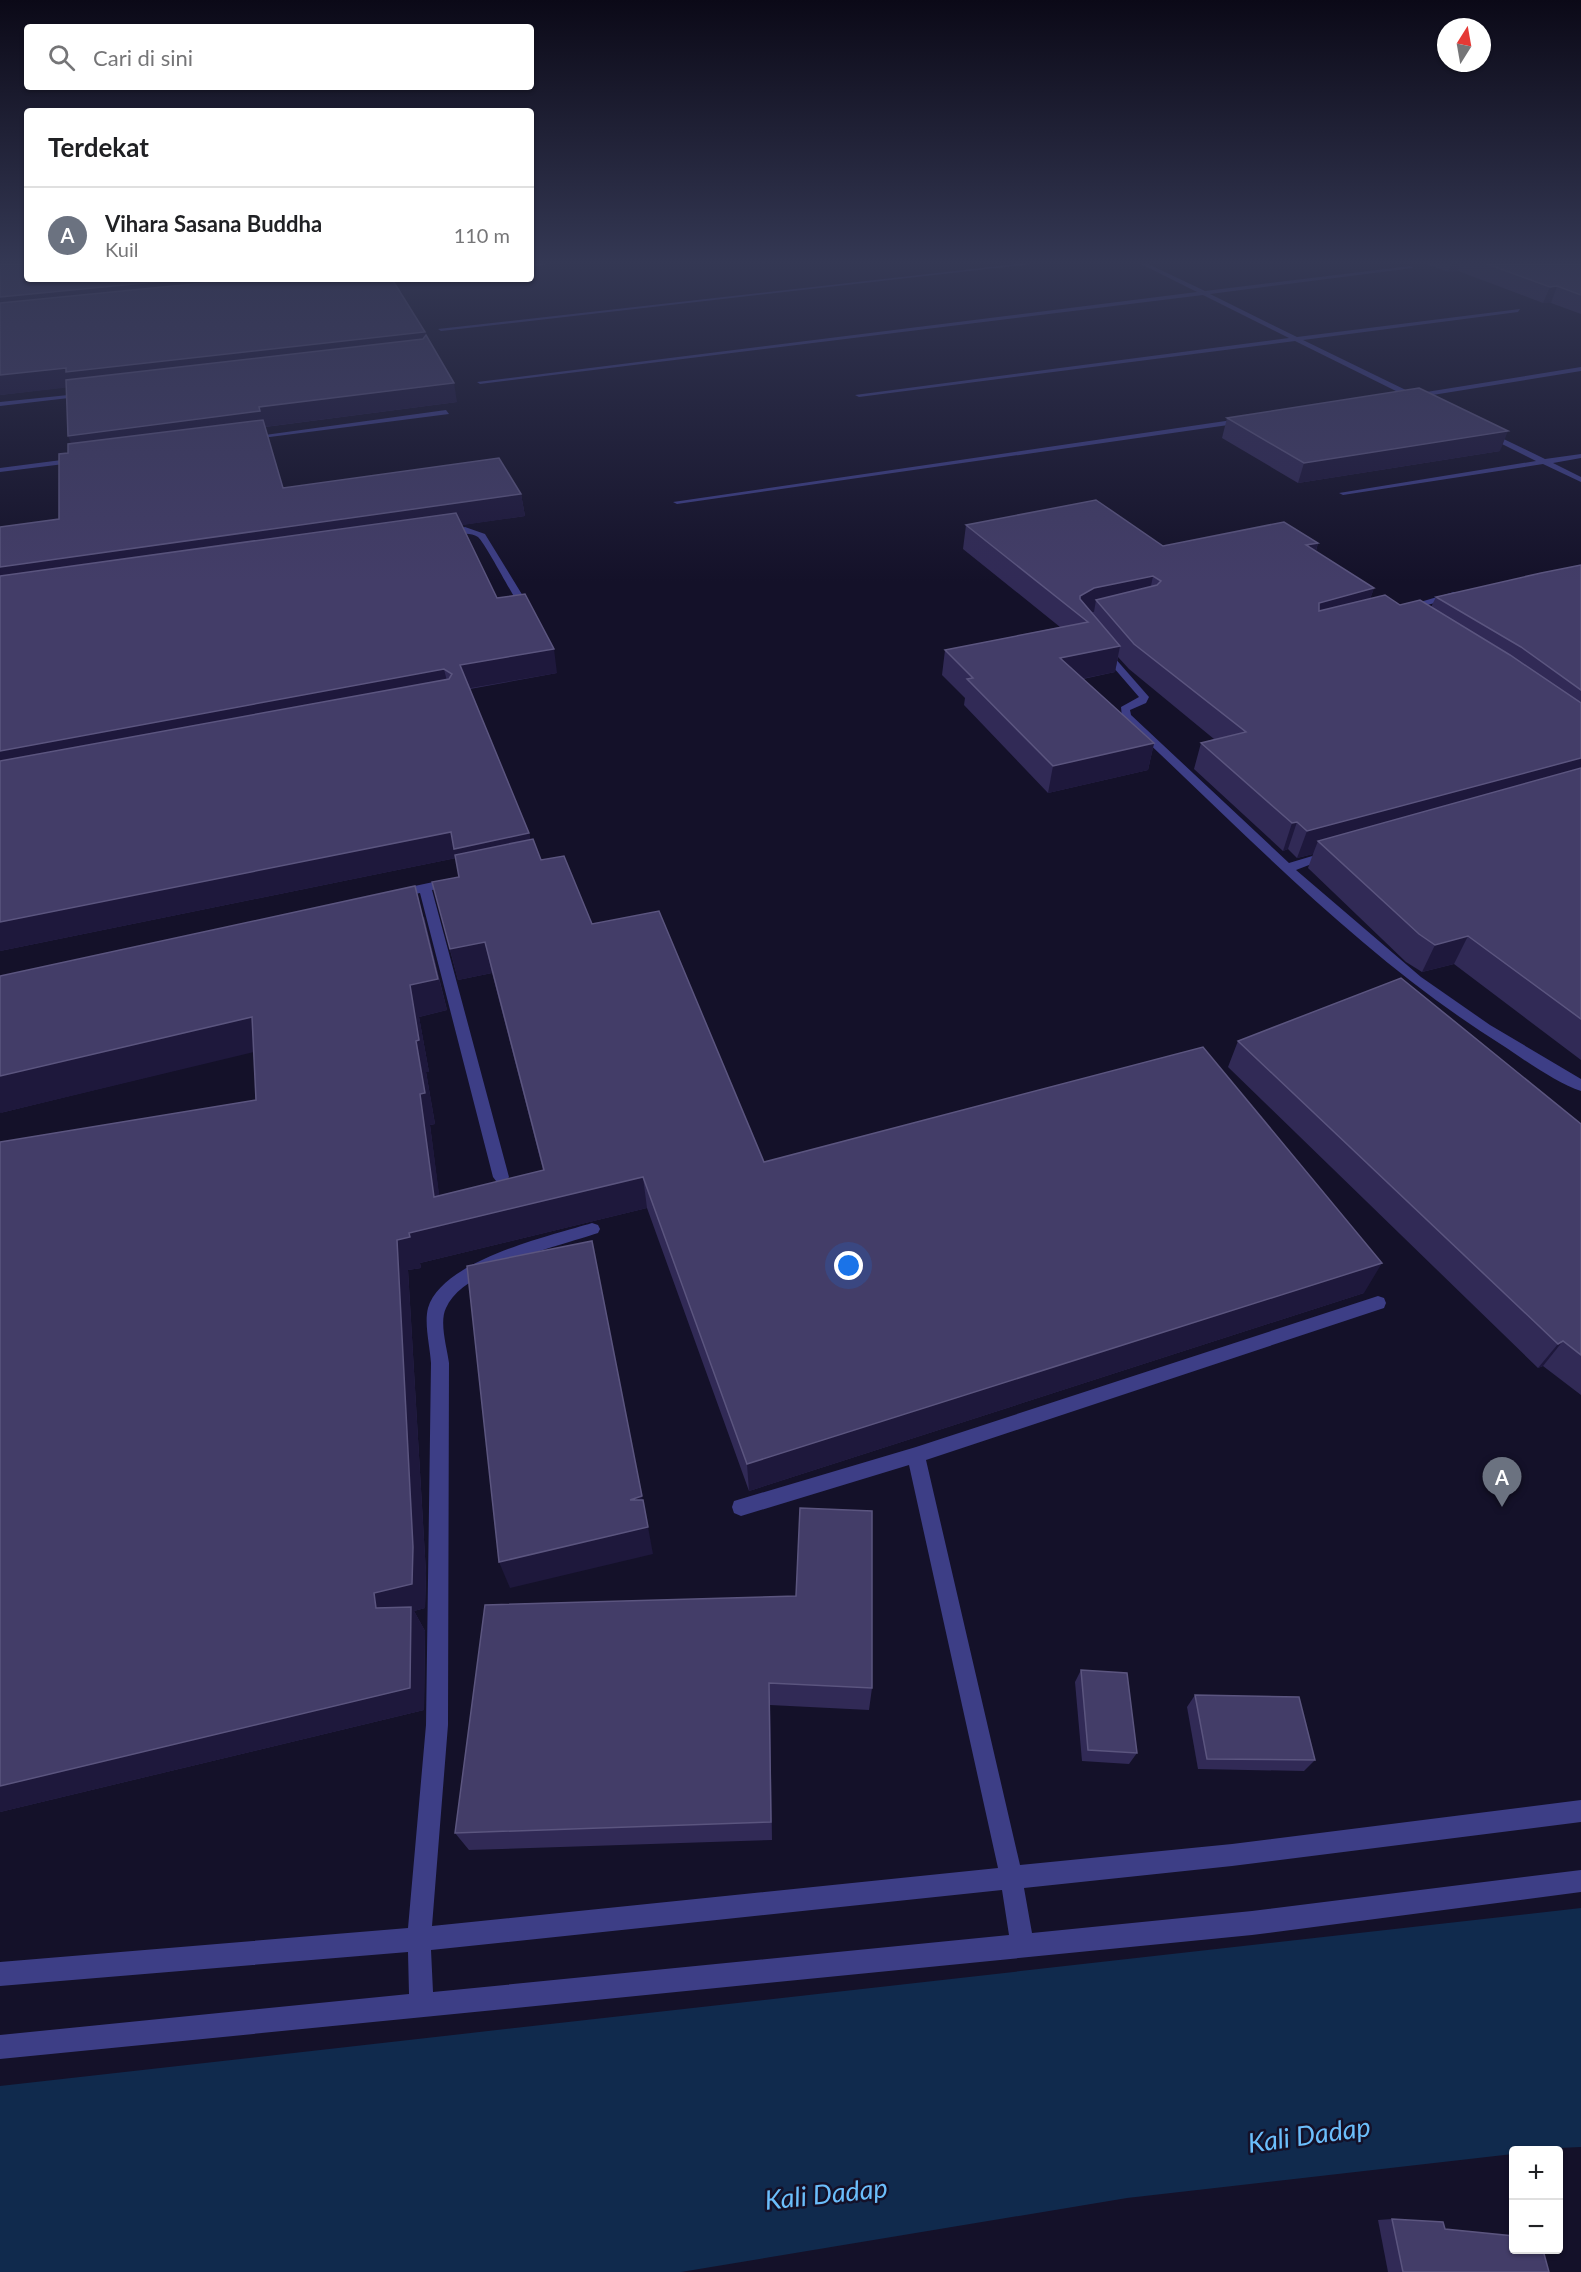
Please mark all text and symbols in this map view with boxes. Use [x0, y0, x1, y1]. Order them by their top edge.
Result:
north arrow [1437, 18, 1491, 72]
search box [24, 24, 534, 90]
icon: search [45, 41, 78, 74]
text: Cari di sini [93, 44, 193, 71]
text: Terdekat [48, 131, 149, 163]
text: Vihara Sasana Buddha [105, 210, 322, 237]
text: A [61, 223, 74, 247]
text: 110 m [454, 223, 510, 247]
text: Kuil [105, 237, 138, 261]
your location [834, 1251, 863, 1280]
pin: A [1482, 1458, 1522, 1507]
water label: Kali Dadap [1246, 2109, 1372, 2159]
map controls [1509, 2146, 1563, 2254]
button: + [1509, 2146, 1563, 2200]
water label: Kali Dadap [763, 2170, 889, 2216]
button: − [1509, 2200, 1563, 2254]

